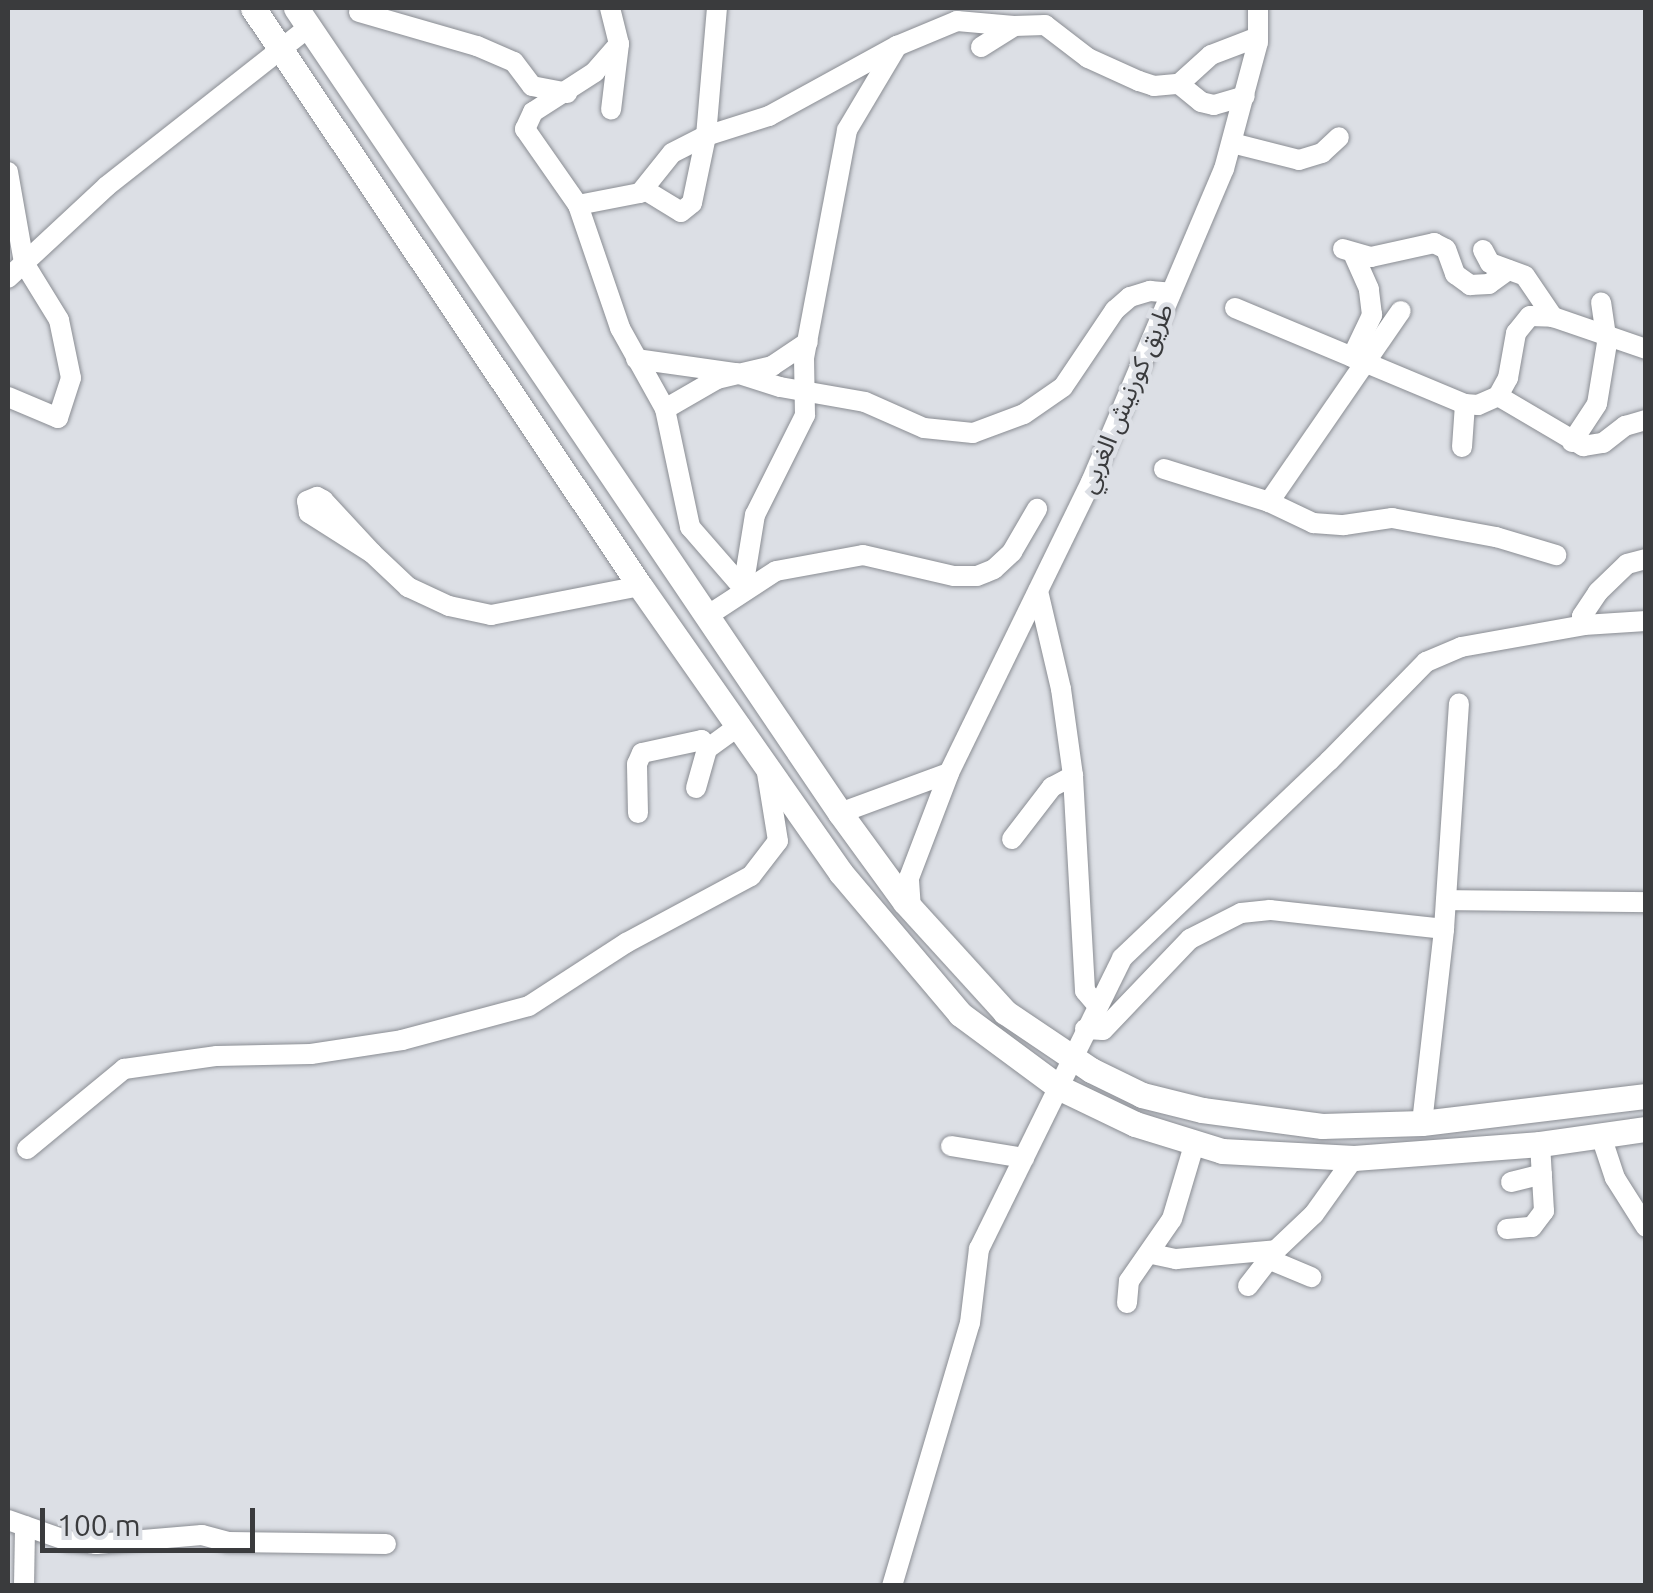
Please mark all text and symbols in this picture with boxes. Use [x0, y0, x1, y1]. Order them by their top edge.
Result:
street label: طريق كورنيش الغربي [1072, 299, 1180, 497]
scale bar [45, 1488, 260, 1550]
text: 100 m [57, 1508, 141, 1542]

